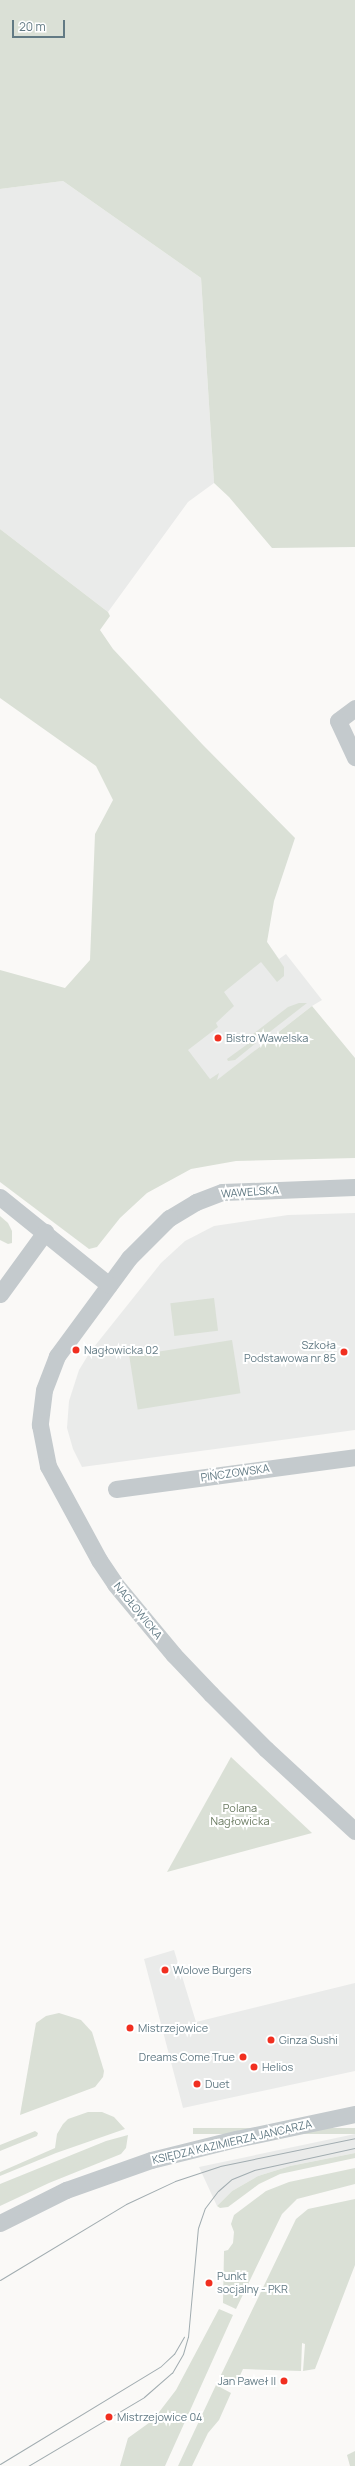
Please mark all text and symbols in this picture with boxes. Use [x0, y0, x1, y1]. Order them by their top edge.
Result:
scale bar [14, 12, 67, 38]
text: 20 m [19, 18, 46, 35]
place label: Bistro Wawelska [226, 1031, 308, 1045]
marker: Bistro Wawelska [213, 1033, 223, 1043]
street label: WAWELSKA [221, 1183, 279, 1201]
place label: Szkoła Podstawowa nr 85 [244, 1339, 336, 1365]
place label: Nagłowicka 02 [84, 1343, 158, 1357]
marker: Nagłowicka 02 [71, 1345, 81, 1355]
marker: Szkoła Podstawowa nr 85 [339, 1347, 349, 1357]
street label: PIŃCZOWSKA [200, 1462, 270, 1484]
street label: NAGŁOWICKA [111, 1580, 165, 1642]
park label: Polana Nagłowicka [210, 1802, 270, 1828]
place label: Wolove Burgers [173, 1963, 251, 1977]
marker: Wolove Burgers [160, 1965, 170, 1975]
place label: Mistrzejowice [138, 2021, 208, 2035]
marker: Mistrzejowice [125, 2023, 135, 2033]
place label: Ginza Sushi [279, 2033, 338, 2047]
marker: Ginza Sushi [266, 2035, 276, 2045]
place label: Dreams Come True [139, 2050, 235, 2064]
marker: Dreams Come True [238, 2052, 248, 2062]
place label: Helios [262, 2060, 293, 2074]
marker: Helios [249, 2062, 259, 2072]
place label: Duet [205, 2077, 230, 2091]
marker: Duet [192, 2079, 202, 2089]
street label: KSIĘDZA KAZIMIERZA JANCARZA [151, 2117, 313, 2167]
place label: Punkt socjalny - PKR [217, 2270, 288, 2296]
marker: Punkt socjalny - PKR [204, 2278, 214, 2288]
place label: Jan Paweł II [218, 2374, 276, 2388]
marker: Jan Paweł II [279, 2376, 289, 2386]
place label: Mistrzejowice 04 [117, 2410, 203, 2424]
marker: Mistrzejowice 04 [104, 2412, 114, 2422]

